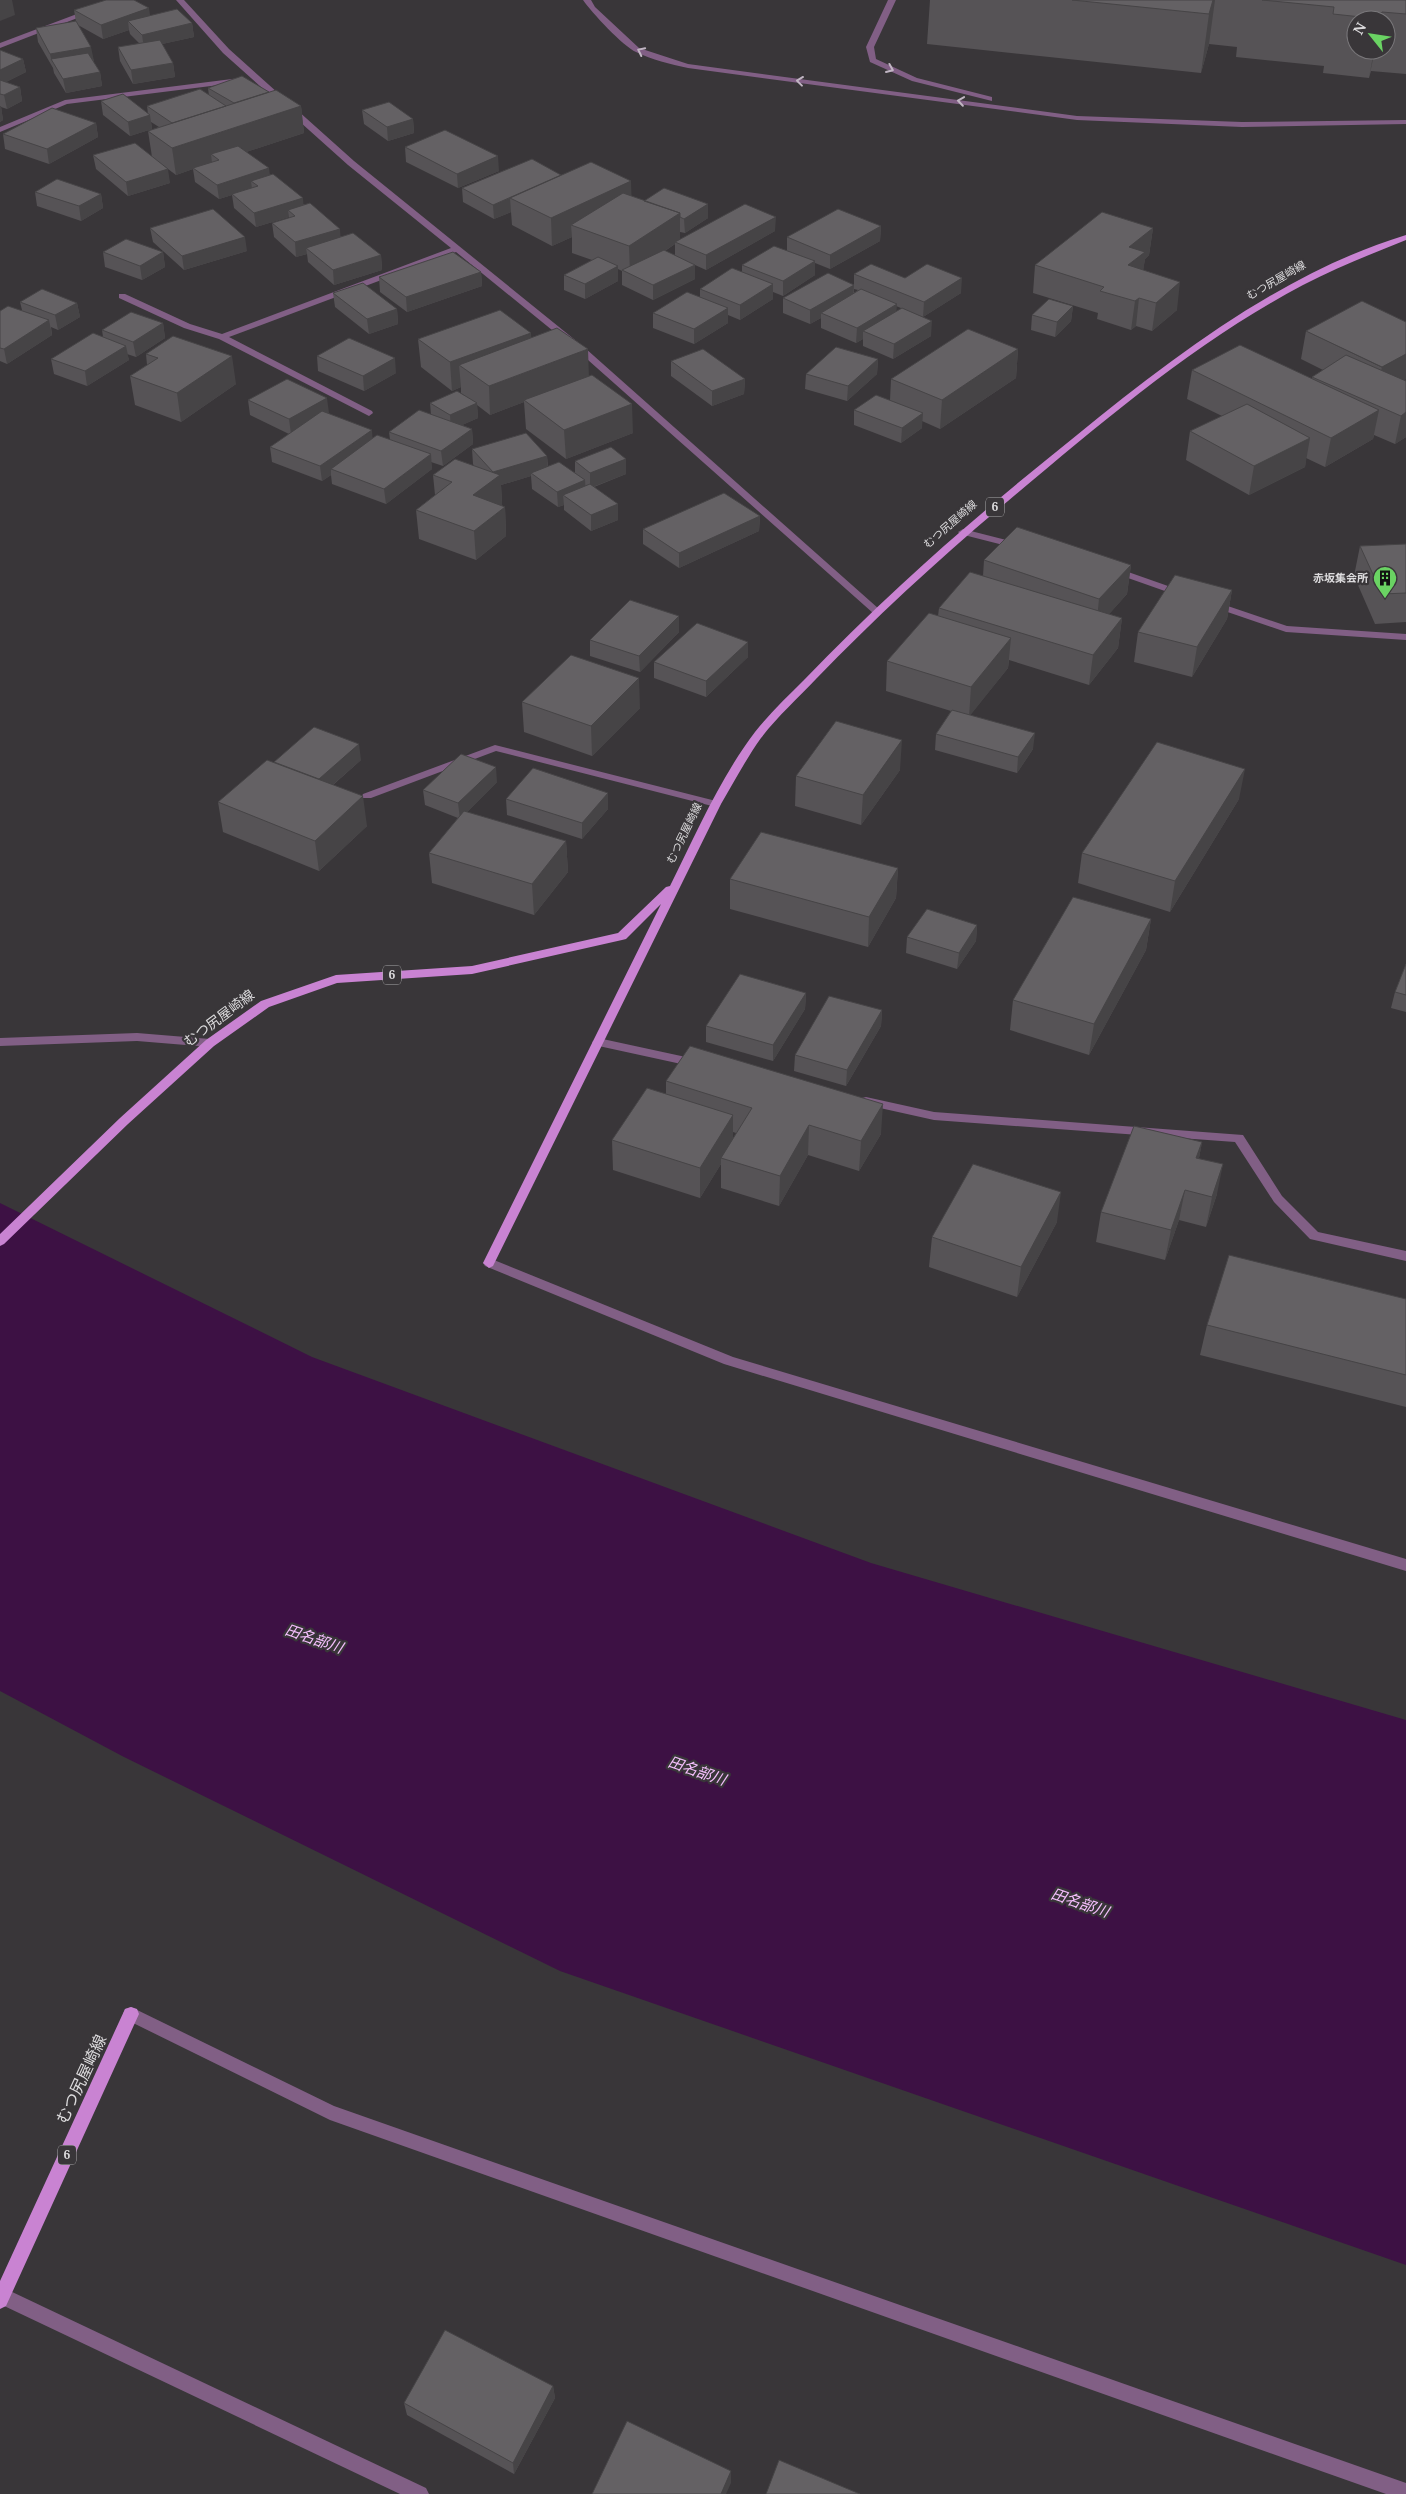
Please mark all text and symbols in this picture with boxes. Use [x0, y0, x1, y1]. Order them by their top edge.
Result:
north arrow [1346, 10, 1396, 60]
text: N [1348, 19, 1370, 38]
one-way arrow [637, 47, 646, 57]
one-way arrow [885, 62, 894, 73]
one-way arrow [795, 76, 803, 87]
one-way arrow [957, 97, 965, 107]
street label: むつ尻屋崎線 [1243, 257, 1308, 303]
street label: むつ尻屋崎線 [920, 496, 979, 551]
road number: 6 [986, 498, 1004, 516]
building icon: 赤坂集会所 [1372, 565, 1398, 599]
place label: 赤坂集会所 [1313, 570, 1368, 585]
street label: むつ尻屋崎線 [662, 800, 705, 866]
road number: 6 [383, 966, 401, 984]
street label: むつ尻屋崎線 [179, 985, 258, 1050]
water label: 田名部川 [283, 1619, 348, 1658]
water label: 田名部川 [666, 1751, 731, 1790]
water label: 田名部川 [1049, 1883, 1114, 1922]
street label: むつ尻屋崎線 [51, 2031, 111, 2127]
road number: 6 [58, 2146, 76, 2164]

